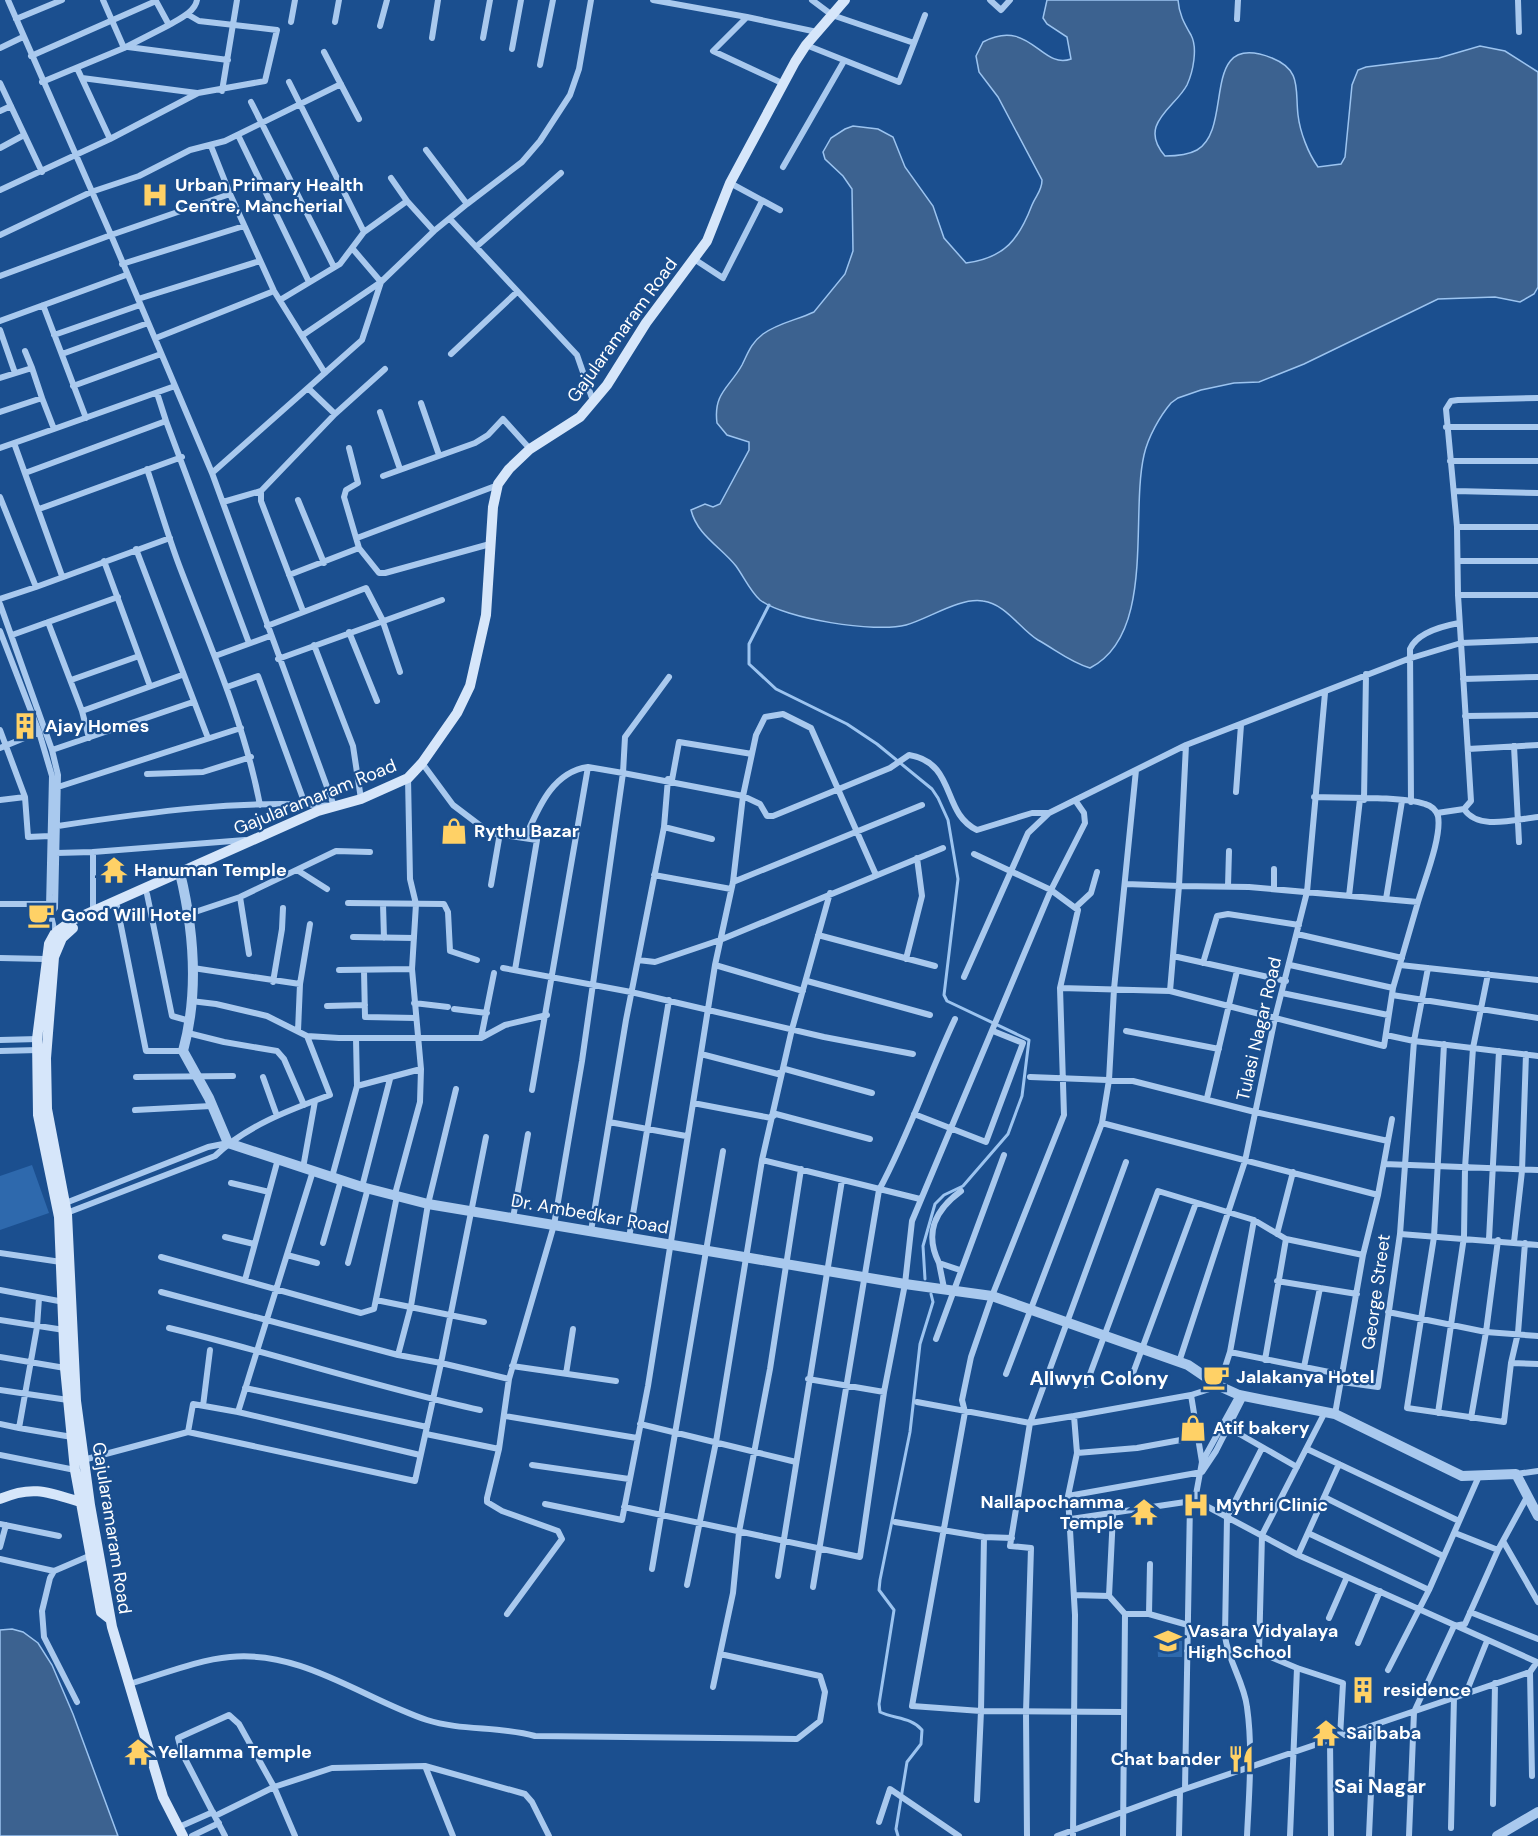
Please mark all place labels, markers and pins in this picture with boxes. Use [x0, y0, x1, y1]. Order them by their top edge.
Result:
place label: Urban Primary Health Centre, Mancherial [175, 173, 364, 218]
hospital icon: Urban Primary Health Centre, Mancherial [140, 180, 170, 210]
building icon: Ajay Homes [10, 711, 40, 741]
place label: Ajay Homes [45, 714, 149, 738]
shop icon: Rythu Bazar [439, 816, 469, 846]
place label: Rythu Bazar [474, 819, 579, 843]
temple icon: Hanuman Temple [99, 855, 129, 885]
place label: Hanuman Temple [134, 858, 287, 882]
cafe icon: Good Will Hotel [26, 900, 56, 930]
place label: Good Will Hotel [61, 903, 197, 927]
cafe icon: Jalakanya Hotel [1201, 1362, 1231, 1392]
place label: Jalakanya Hotel [1236, 1365, 1375, 1389]
shop icon: Atif bakery [1178, 1413, 1208, 1443]
place label: Atif bakery [1213, 1416, 1310, 1440]
place label: Nallapochamma Temple [980, 1490, 1124, 1535]
hospital icon: Mythri Clinic [1181, 1490, 1211, 1520]
place label: Mythri Clinic [1216, 1493, 1328, 1517]
temple icon: Nallapochamma Temple [1129, 1497, 1159, 1527]
place label: Vasara Vidyalaya High School [1188, 1619, 1338, 1664]
school or university icon: Vasara Vidyalaya High School [1153, 1626, 1183, 1656]
building icon: residence [1348, 1675, 1378, 1705]
place label: residence [1383, 1678, 1471, 1702]
temple icon: Sai baba [1311, 1718, 1341, 1748]
place label: Sai baba [1346, 1721, 1421, 1745]
temple icon: Yellamma Temple [123, 1737, 153, 1767]
place label: Yellamma Temple [158, 1740, 312, 1764]
restaurant icon: Chat bander [1226, 1744, 1256, 1774]
place label: Chat bander [1111, 1747, 1221, 1771]

